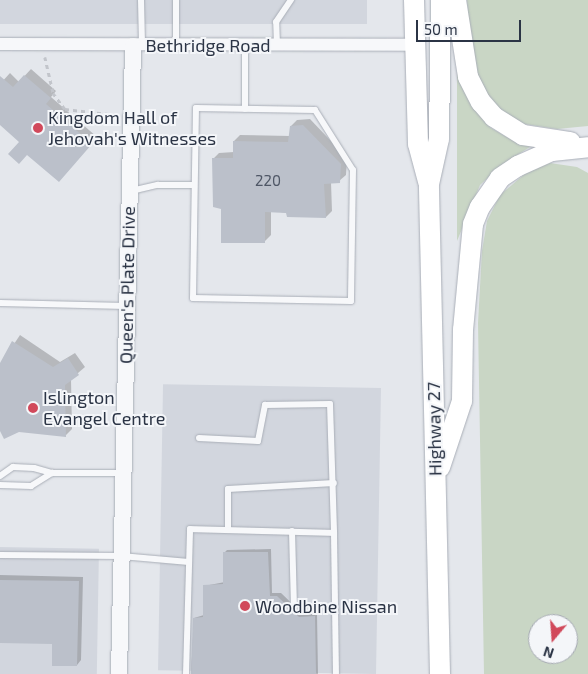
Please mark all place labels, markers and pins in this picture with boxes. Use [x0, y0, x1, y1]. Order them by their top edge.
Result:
place label: Kingdom Hall of Jehovah's Witnesses [48, 107, 216, 150]
marker: Kingdom Hall of Jehovah's Witnesses [32, 122, 44, 134]
place label: Islington Evangel Centre [43, 387, 166, 429]
marker: Islington Evangel Centre [27, 402, 39, 414]
place label: Woodbine Nissan [255, 595, 397, 617]
marker: Woodbine Nissan [239, 600, 251, 612]

